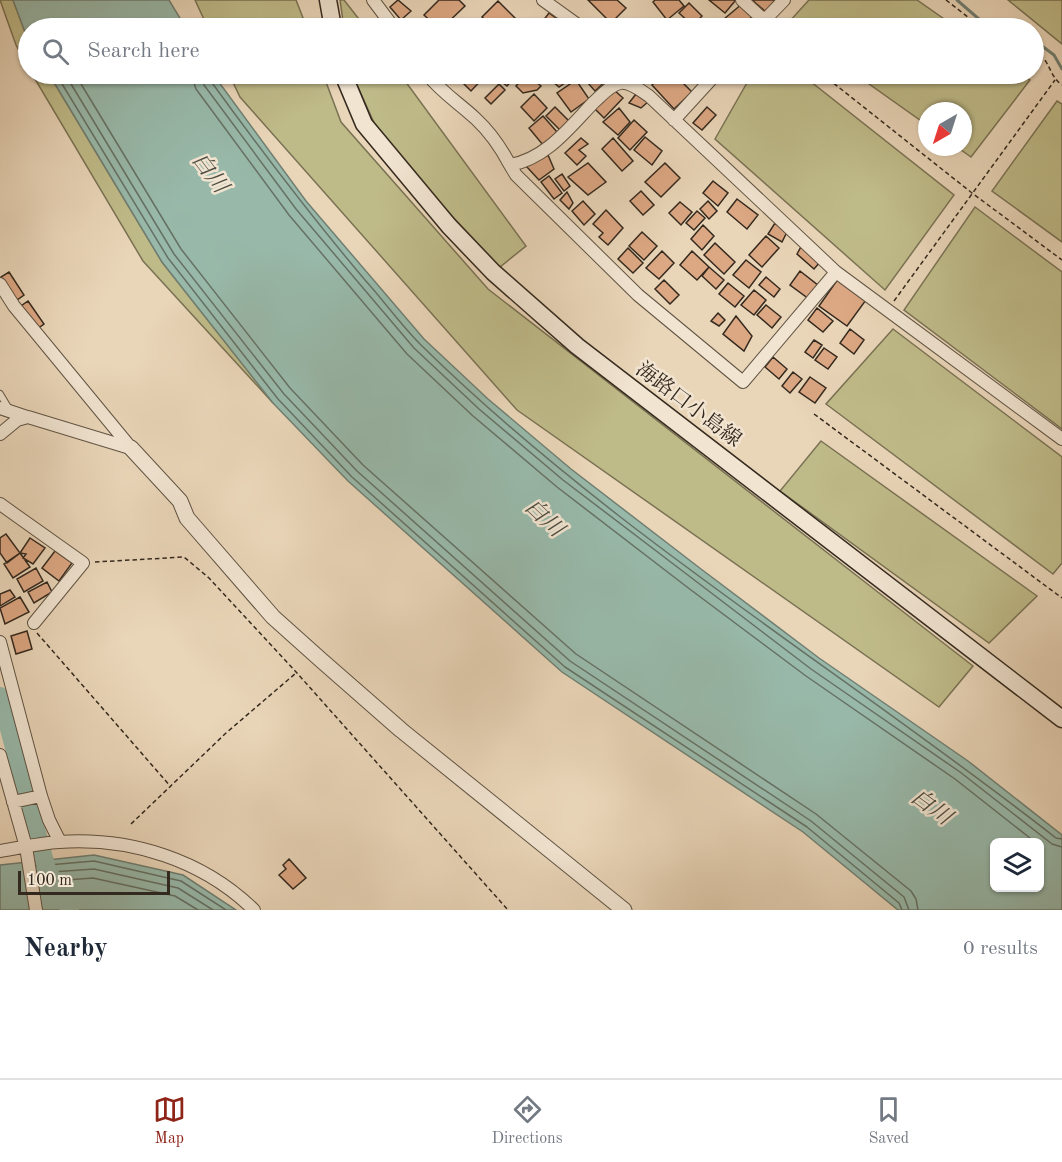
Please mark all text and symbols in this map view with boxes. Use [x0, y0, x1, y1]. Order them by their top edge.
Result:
search box [18, 18, 1044, 84]
icon: search [39, 35, 72, 68]
text: Search here [87, 40, 200, 62]
north arrow [918, 102, 972, 156]
water label: 白川 [187, 148, 234, 199]
street label: 海路口小島線 [631, 357, 746, 451]
water label: 白川 [520, 494, 570, 543]
water label: 白川 [907, 784, 958, 831]
map controls [990, 838, 1044, 892]
button: layers [990, 838, 1044, 892]
scale bar [18, 868, 170, 896]
text: 100 m [27, 873, 72, 889]
text: Nearby [24, 936, 108, 962]
text: 0 results [963, 939, 1038, 959]
tab: Map [153, 1093, 186, 1149]
tab: Directions [492, 1093, 563, 1149]
tab: Saved [868, 1093, 909, 1149]

